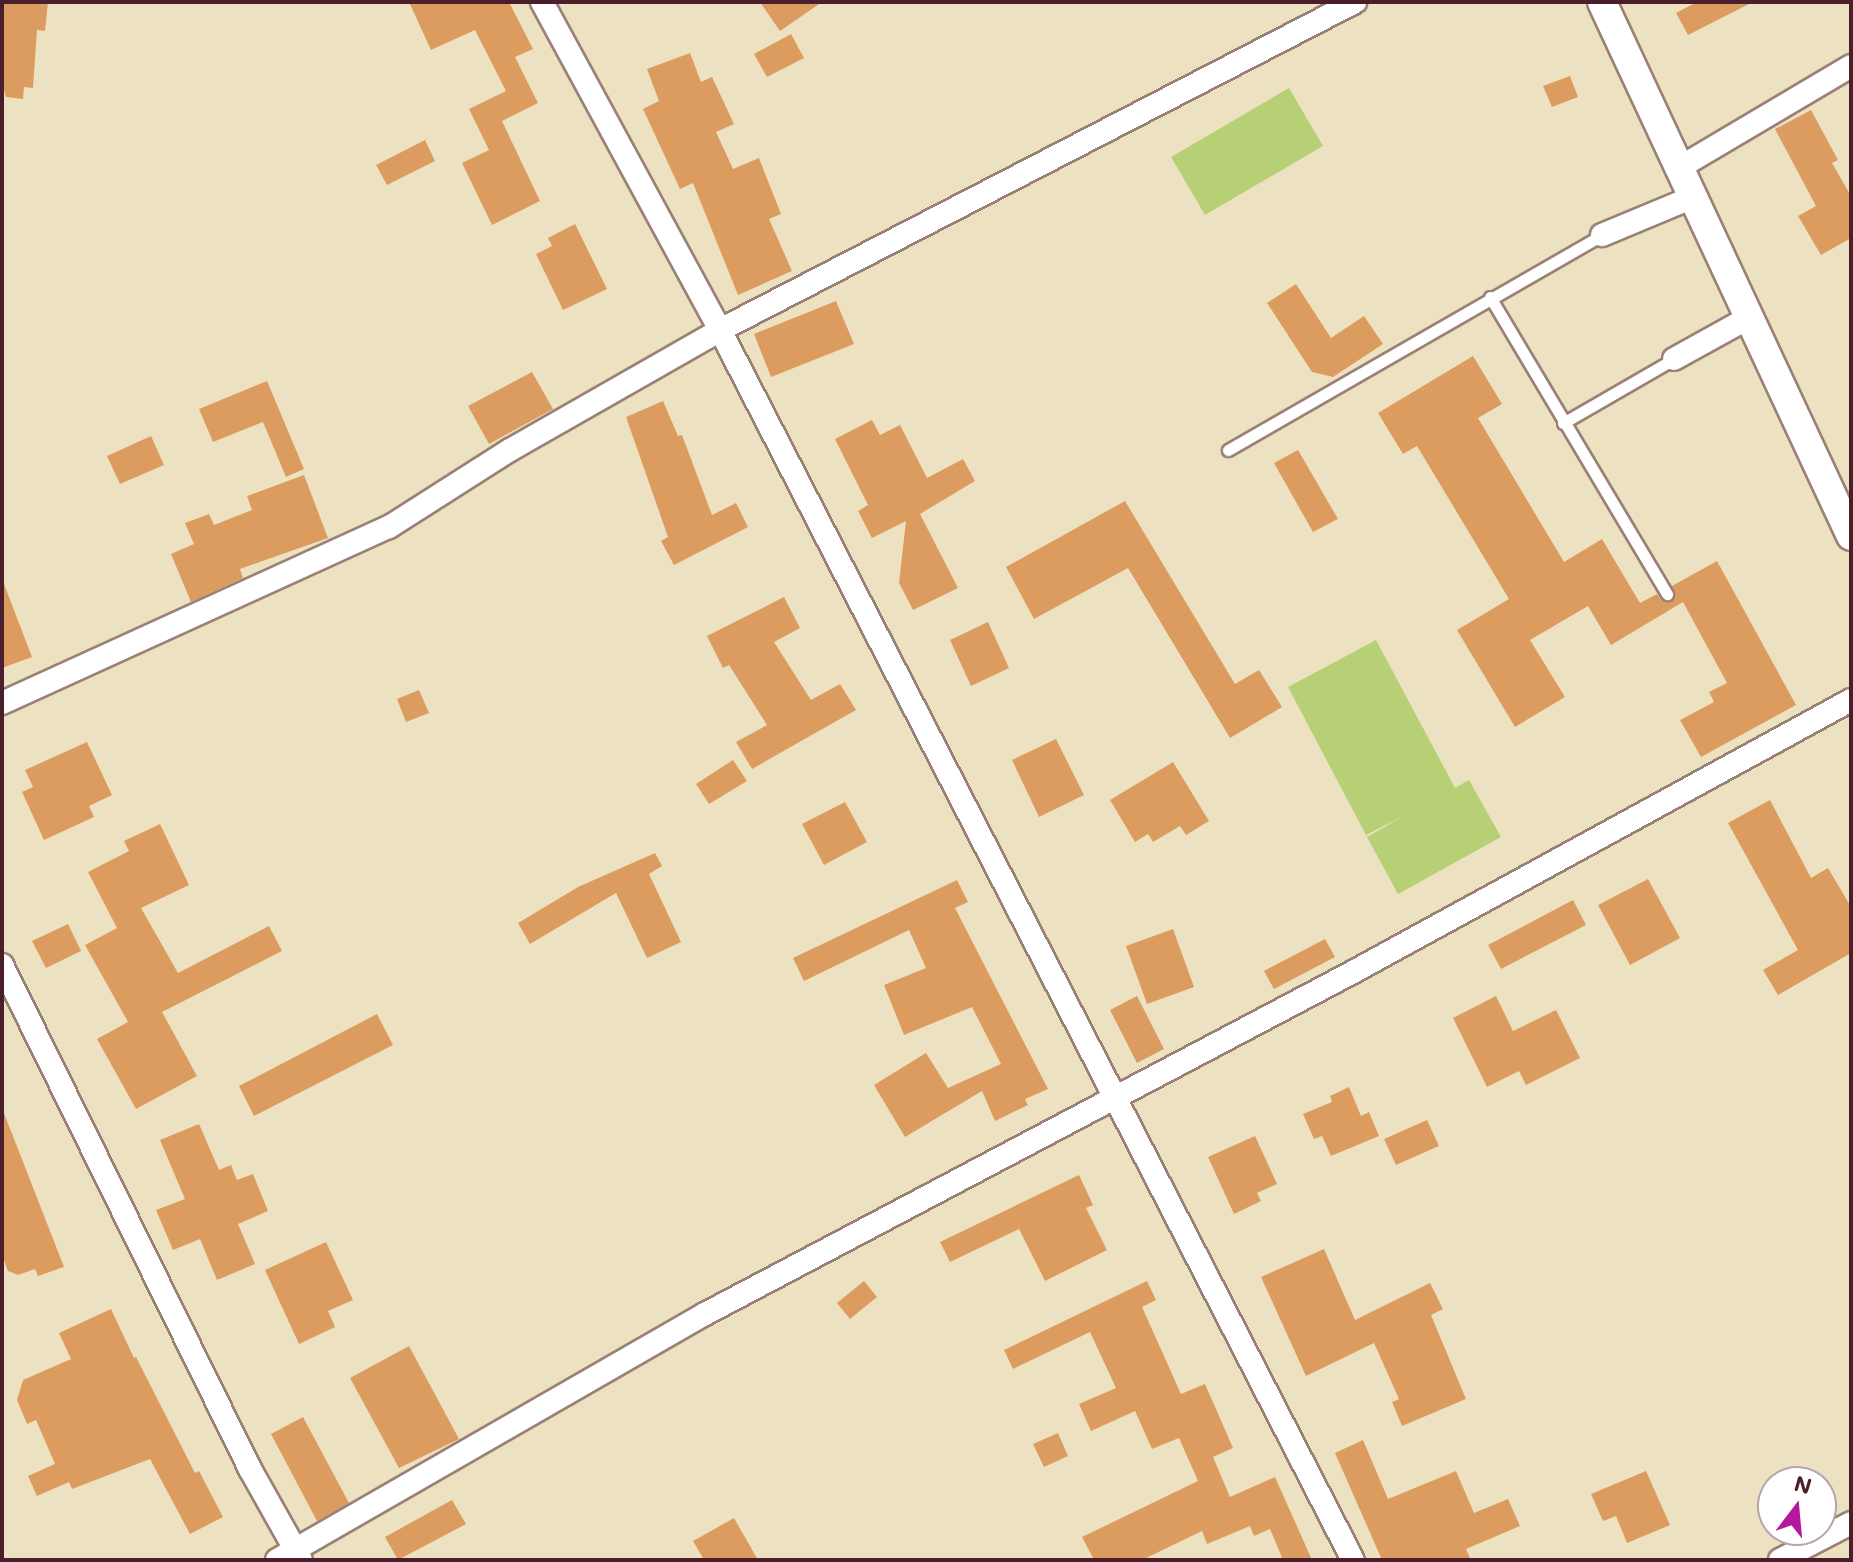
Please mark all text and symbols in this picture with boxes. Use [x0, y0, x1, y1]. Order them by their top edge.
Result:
north arrow [1757, 1466, 1837, 1546]
text: N [1791, 1468, 1815, 1501]

